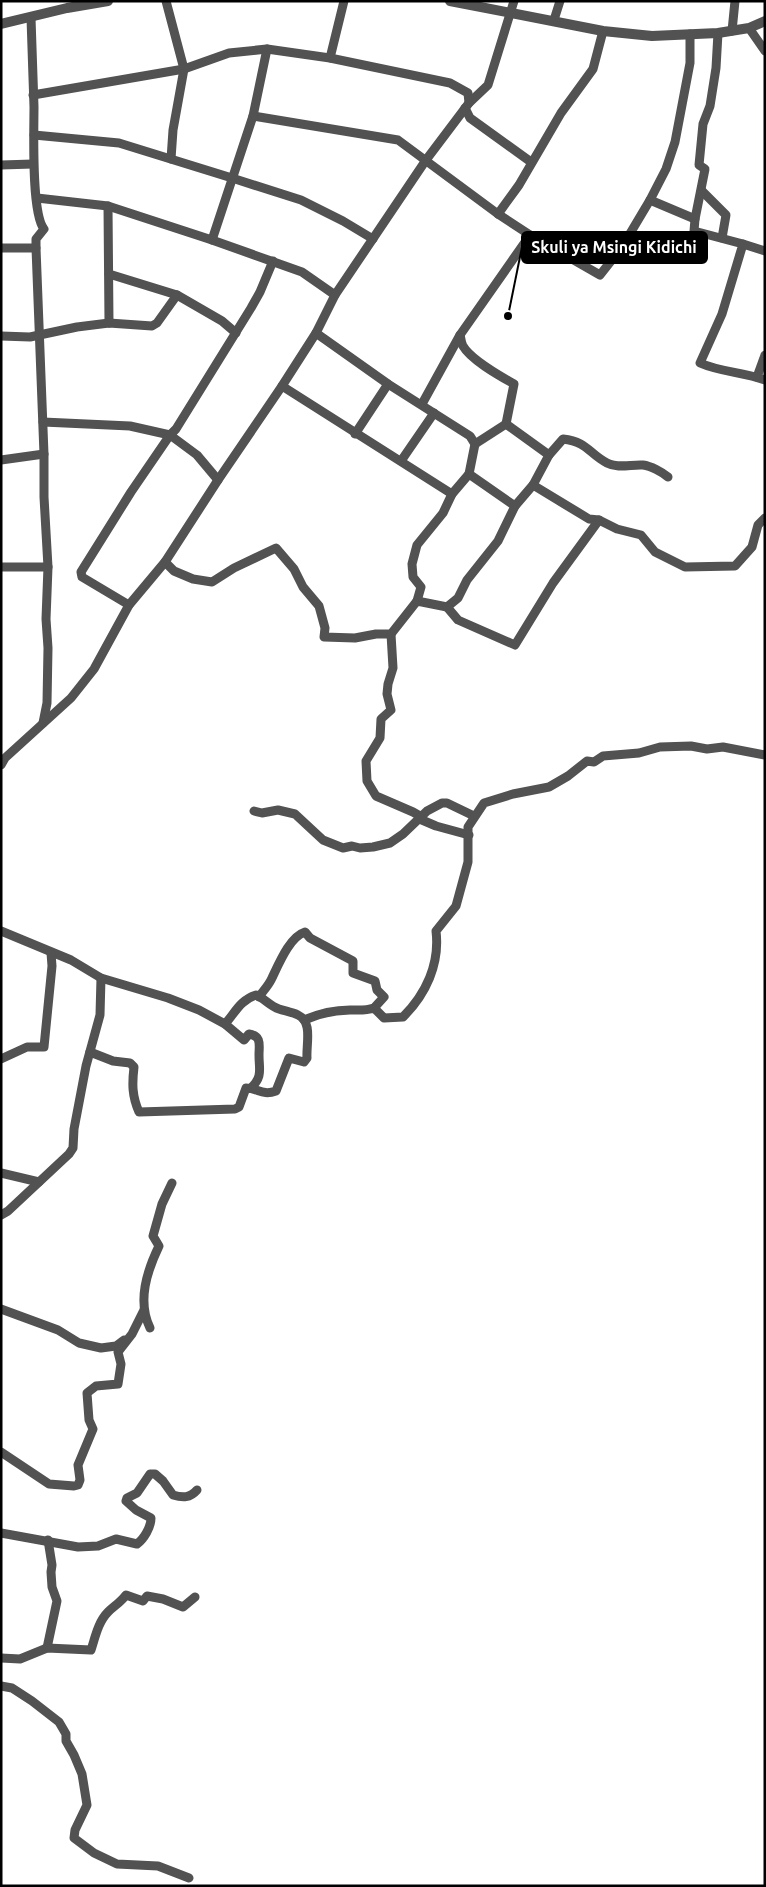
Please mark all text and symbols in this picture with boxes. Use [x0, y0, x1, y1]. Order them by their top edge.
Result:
callout: Skuli ya Msingi Kidichi [522, 232, 707, 263]
text: Skuli ya Msingi Kidichi [531, 238, 697, 256]

